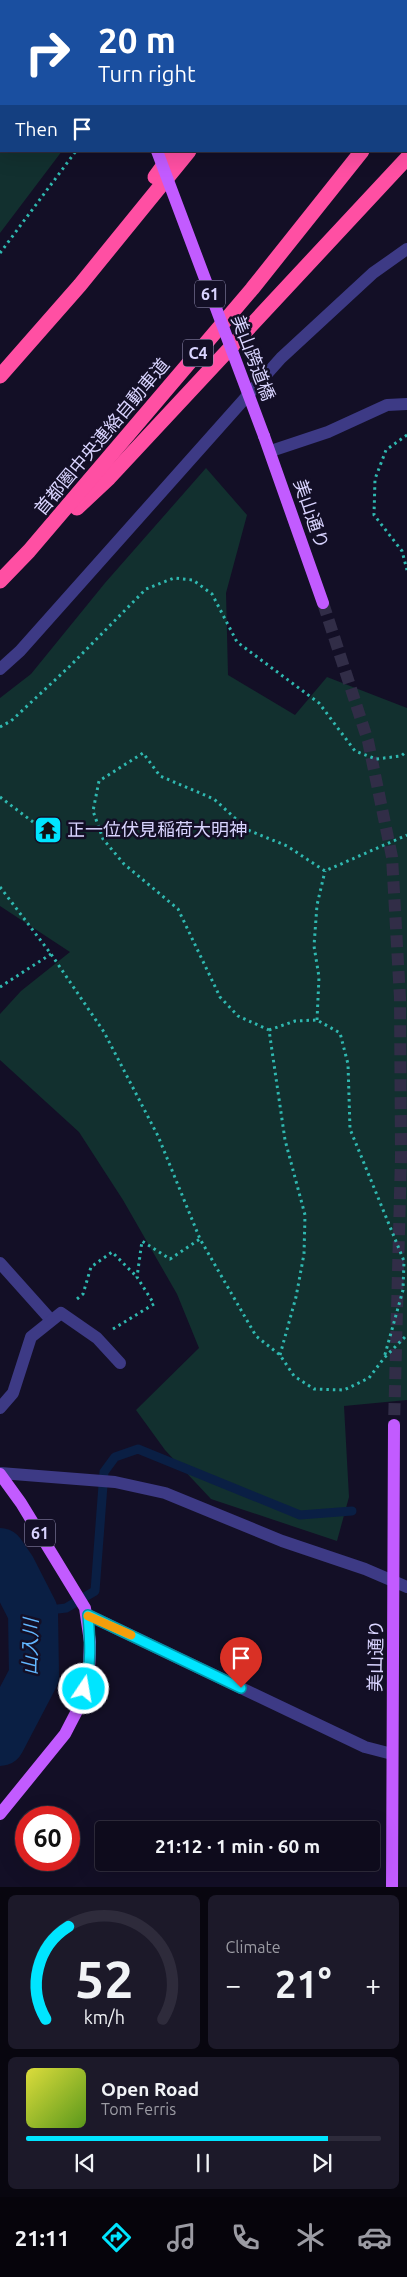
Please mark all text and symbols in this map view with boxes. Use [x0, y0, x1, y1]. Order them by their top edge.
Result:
icon: right [15, 20, 80, 85]
text: 20 m [98, 20, 176, 60]
text: Turn right [98, 61, 196, 86]
icon: arrive [68, 115, 96, 143]
text: Then [15, 118, 58, 140]
road number: 61 [195, 280, 225, 308]
street label: 美山跨道橋 [228, 312, 279, 403]
road number: C4 [183, 339, 213, 366]
street label: 首都圏中央連絡自動車道 [30, 354, 173, 519]
street label: 美山通り [291, 476, 333, 551]
temple icon: 正一位伏見稲荷大明神 [33, 815, 63, 845]
place label: 正一位伏見稲荷大明神 [67, 819, 247, 839]
road number: 61 [25, 1520, 55, 1546]
water label: 山入川 [19, 1616, 42, 1676]
street label: 美山通り [364, 1620, 386, 1692]
pin [220, 1637, 262, 1688]
icon: arrive [227, 1644, 255, 1672]
position arrow [57, 1662, 109, 1714]
speed limit sign: 60 [15, 1806, 80, 1871]
text: 21:12 · 1 min · 60 m [155, 1835, 320, 1857]
text: Climate [226, 1938, 281, 1956]
text: 52 [74, 1950, 133, 2008]
text: 21° [275, 1963, 331, 2005]
text: − [226, 1969, 241, 2000]
text: + [365, 1969, 381, 2000]
text: km/h [83, 2007, 124, 2027]
text: Open Road [101, 2078, 199, 2100]
text: Tom Ferris [101, 2100, 176, 2118]
icon: previous [71, 2149, 99, 2177]
icon: pause [189, 2149, 217, 2177]
icon: next [308, 2149, 336, 2177]
icon: directions [99, 2220, 134, 2255]
icon: music [164, 2220, 199, 2255]
icon: phone [228, 2220, 263, 2255]
icon: climate [293, 2220, 328, 2255]
icon: car [357, 2220, 392, 2255]
text: 21:11 [15, 2225, 70, 2250]

